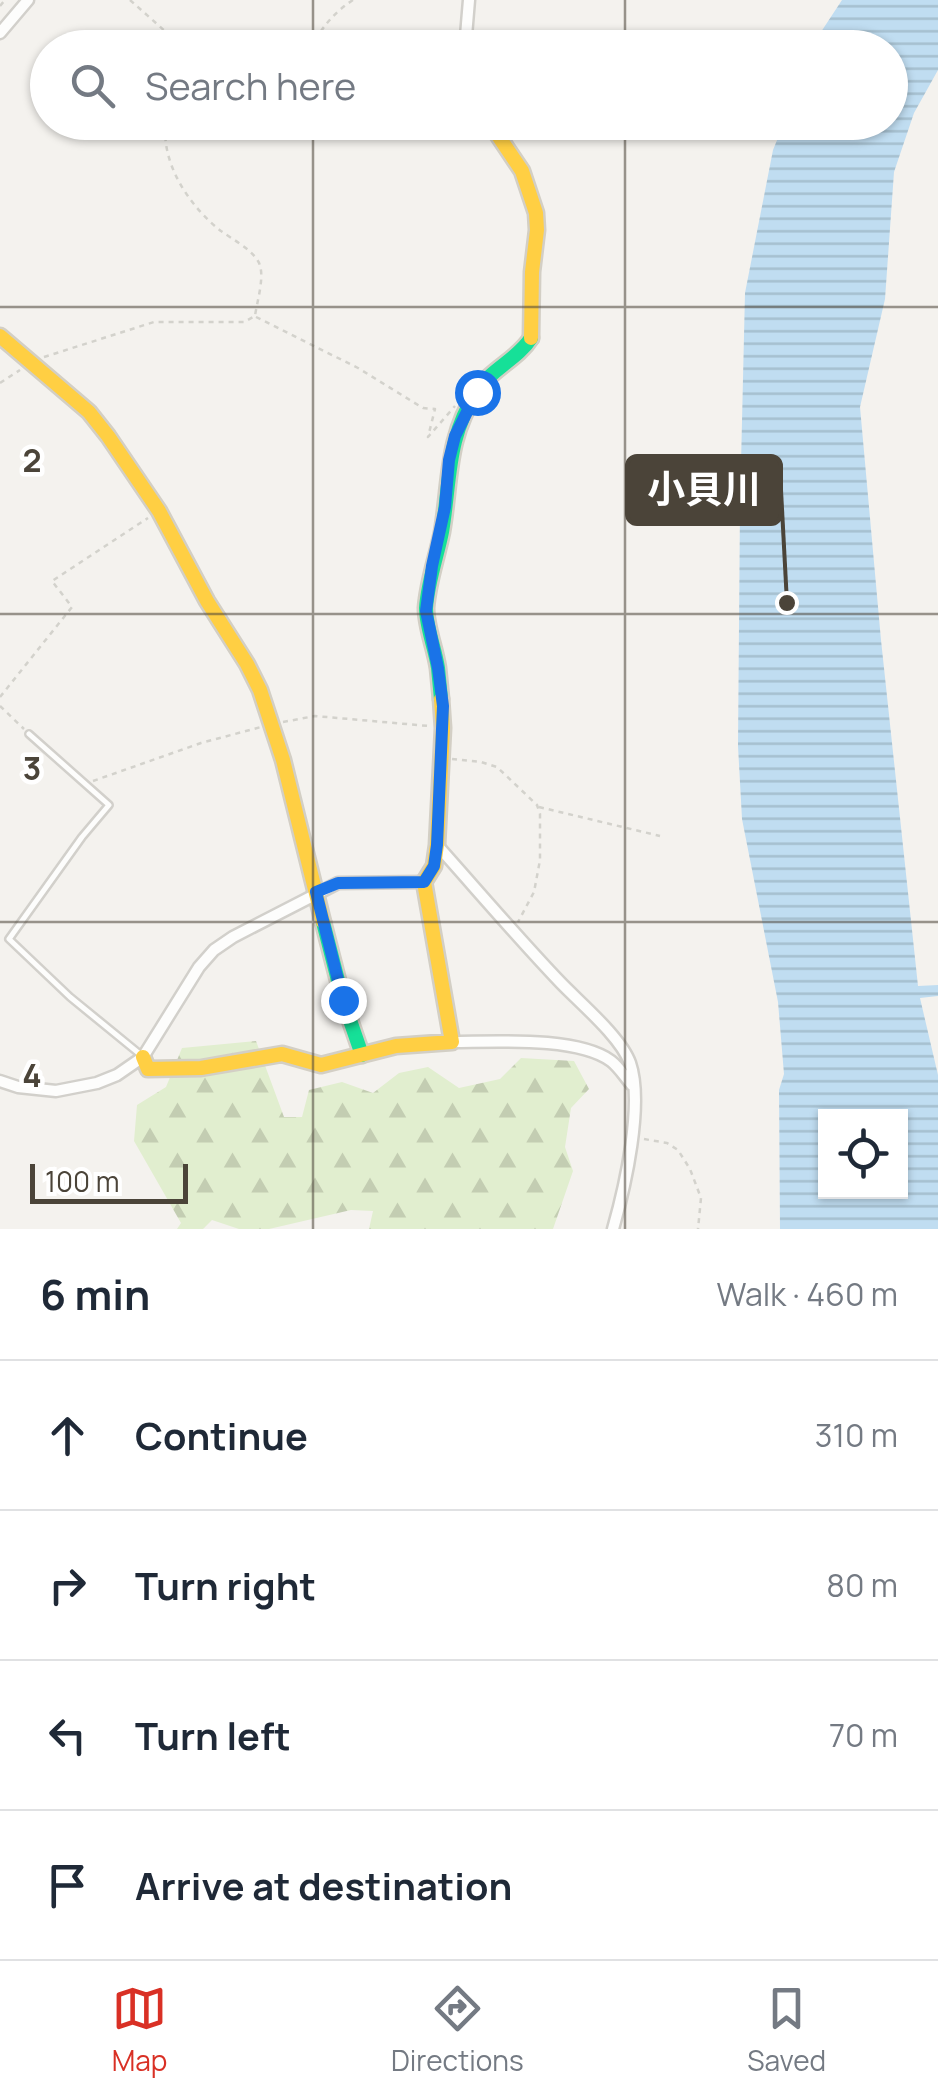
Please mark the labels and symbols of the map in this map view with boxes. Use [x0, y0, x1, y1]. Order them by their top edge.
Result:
route start [455, 370, 501, 416]
text: 2 [22, 438, 42, 482]
callout: 小貝川 [627, 456, 781, 524]
text: 小貝川 [647, 462, 761, 514]
text: 3 [23, 746, 41, 790]
route end [321, 978, 367, 1024]
text: 4 [22, 1053, 42, 1097]
scale bar [30, 1159, 188, 1204]

